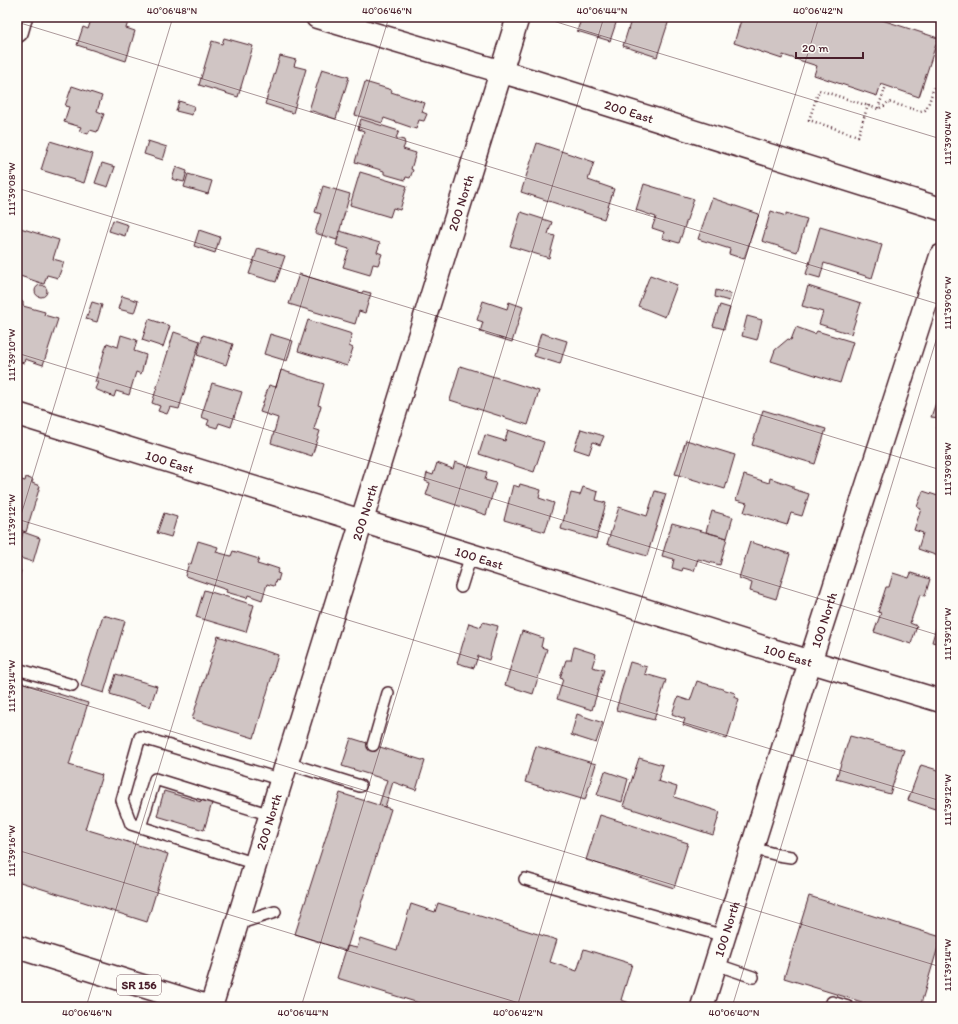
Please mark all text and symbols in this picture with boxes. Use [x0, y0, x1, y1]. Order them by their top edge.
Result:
text: 40°06'48"N [147, 4, 197, 17]
text: 40°06'46"N [362, 4, 412, 17]
text: 40°06'44"N [577, 4, 628, 17]
text: 40°06'42"N [793, 4, 843, 17]
scale bar [796, 34, 863, 60]
text: 20 m [802, 41, 829, 55]
street label: 200 East [603, 96, 656, 126]
text: 111°39'04"W [941, 111, 954, 165]
text: 111°39'08"W [5, 162, 18, 216]
street label: 200 North [445, 173, 476, 233]
text: 111°39'06"W [941, 276, 954, 330]
text: 111°39'10"W [5, 328, 18, 381]
text: 111°39'08"W [941, 442, 954, 496]
street label: 100 East [144, 447, 196, 476]
street label: 200 North [349, 482, 380, 542]
text: 111°39'12"W [5, 494, 18, 546]
street label: 100 East [453, 543, 505, 572]
street label: 100 North [808, 590, 840, 649]
text: 111°39'10"W [941, 607, 954, 660]
street label: 100 East [762, 641, 814, 669]
text: 111°39'14"W [5, 659, 18, 712]
text: 111°39'12"W [941, 774, 954, 826]
street label: 200 North [253, 792, 284, 852]
text: 111°39'16"W [5, 825, 18, 877]
street label: 100 North [711, 899, 742, 958]
text: 111°39'14"W [941, 938, 954, 991]
road number: SR 156 [117, 975, 161, 995]
text: 40°06'46"N [62, 1006, 112, 1019]
text: 40°06'44"N [278, 1006, 329, 1019]
text: 40°06'42"N [493, 1006, 543, 1019]
text: 40°06'40"N [709, 1006, 760, 1019]

